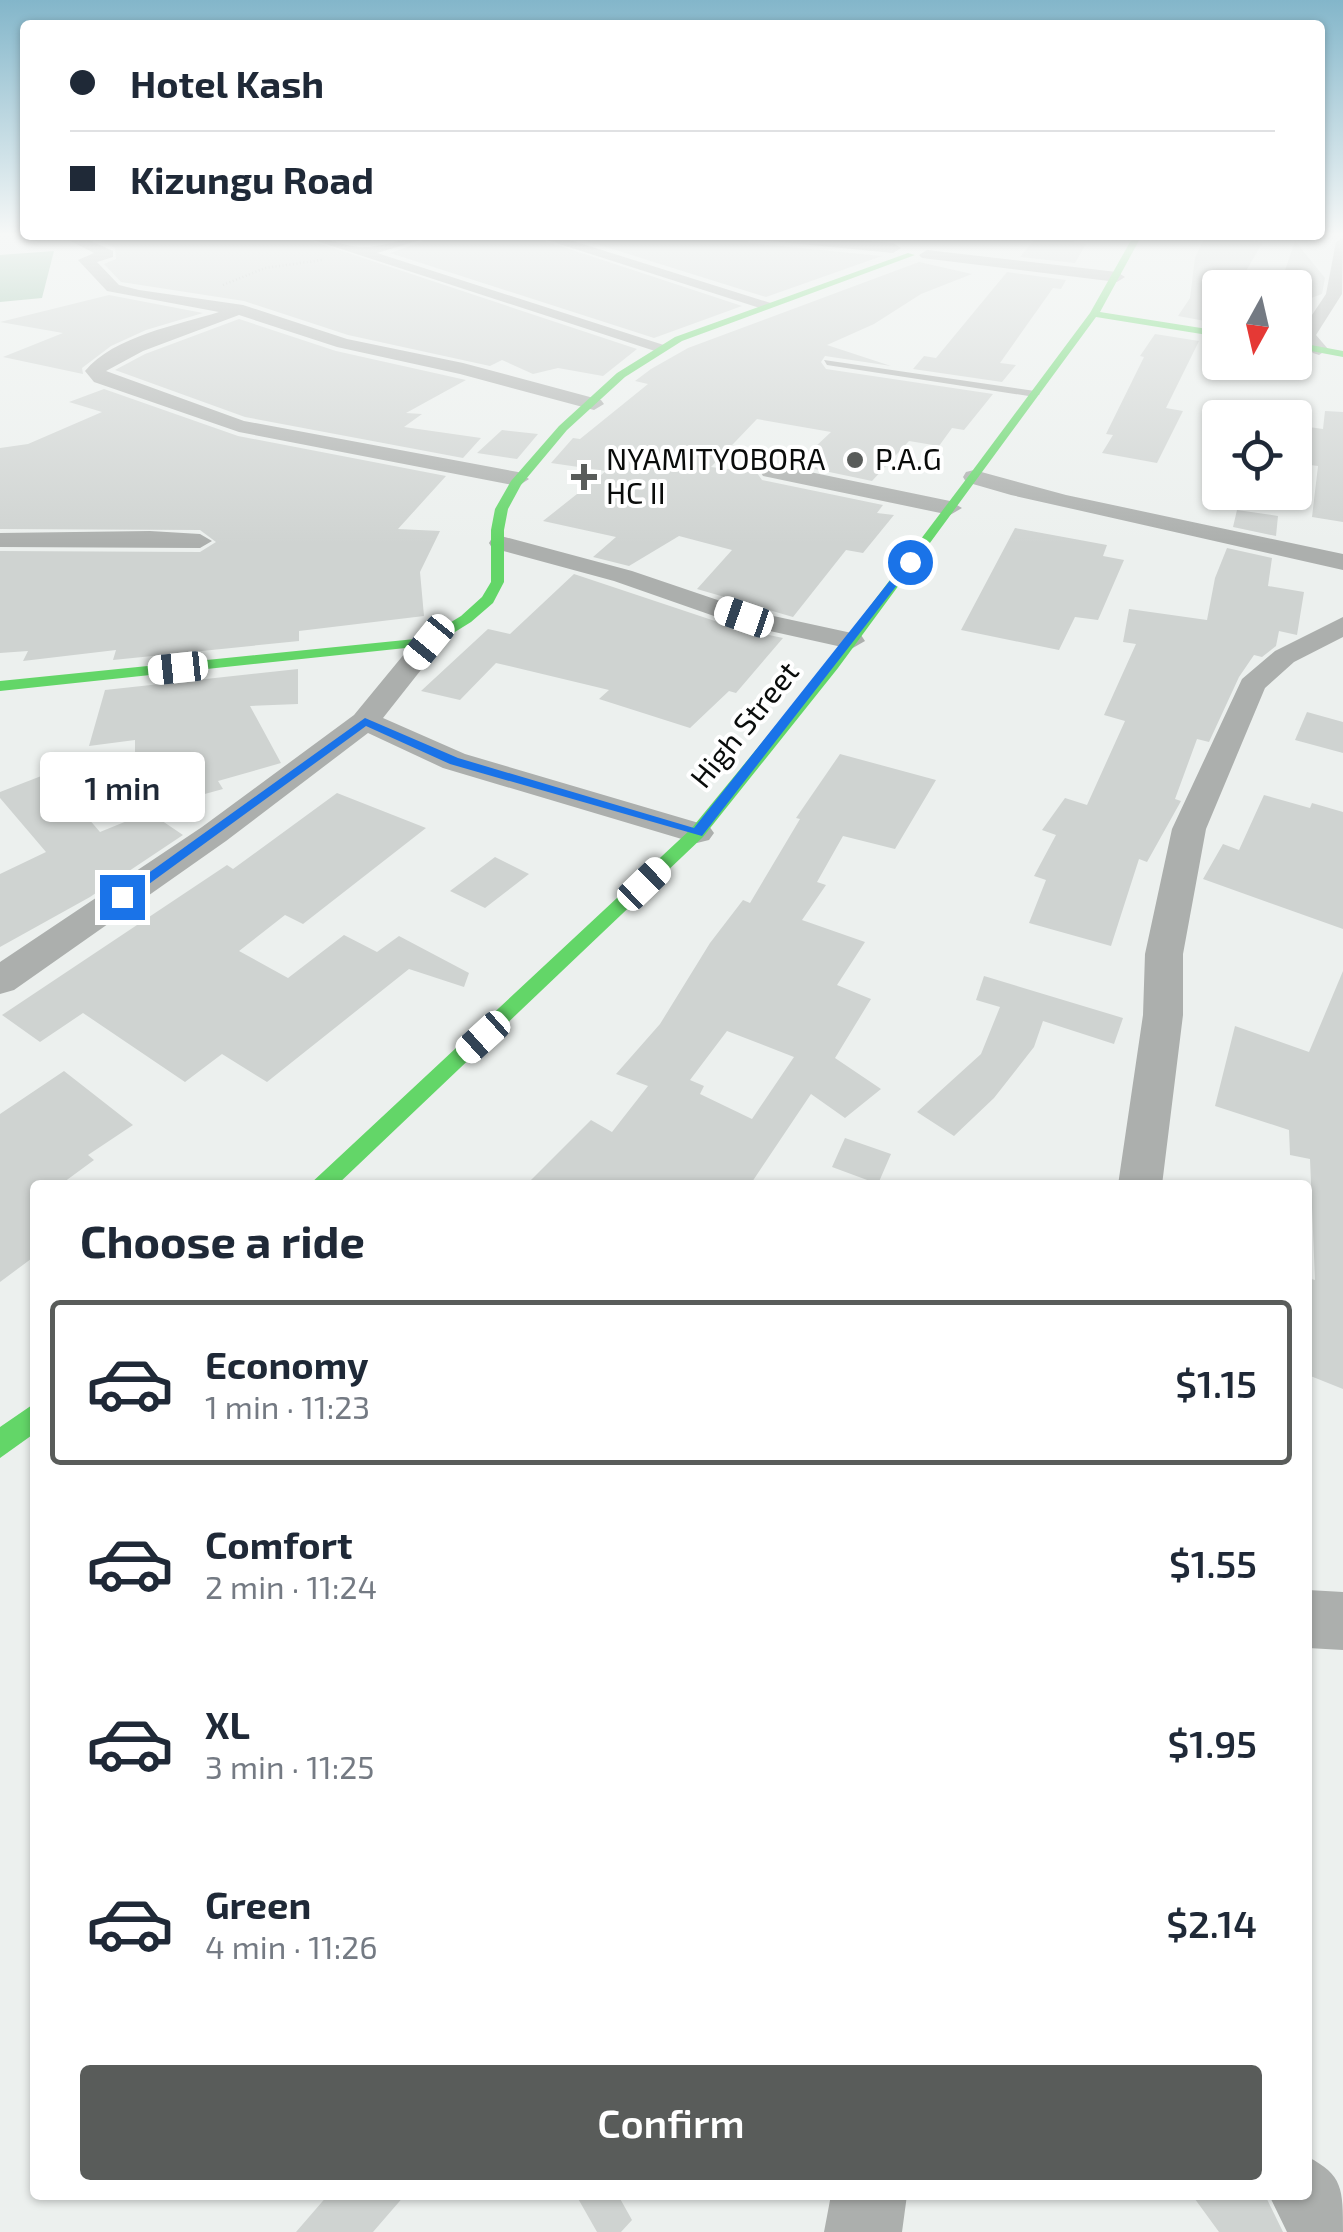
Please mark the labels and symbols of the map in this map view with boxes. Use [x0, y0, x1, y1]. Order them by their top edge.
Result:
north arrow [1202, 270, 1312, 380]
place label: NYAMITYOBORA HC II [606, 440, 826, 510]
place label: P.A.G [875, 440, 942, 476]
marker: P.A.G [844, 449, 866, 471]
marker: NYAMITYOBORA HC II [571, 464, 597, 490]
route start [888, 540, 933, 585]
car [711, 593, 777, 641]
car [398, 609, 460, 675]
car [147, 650, 209, 686]
street label: High Street [682, 653, 805, 794]
callout: 1 min [39, 752, 204, 822]
car [612, 852, 676, 916]
route end [100, 875, 145, 920]
car [451, 1006, 515, 1068]

